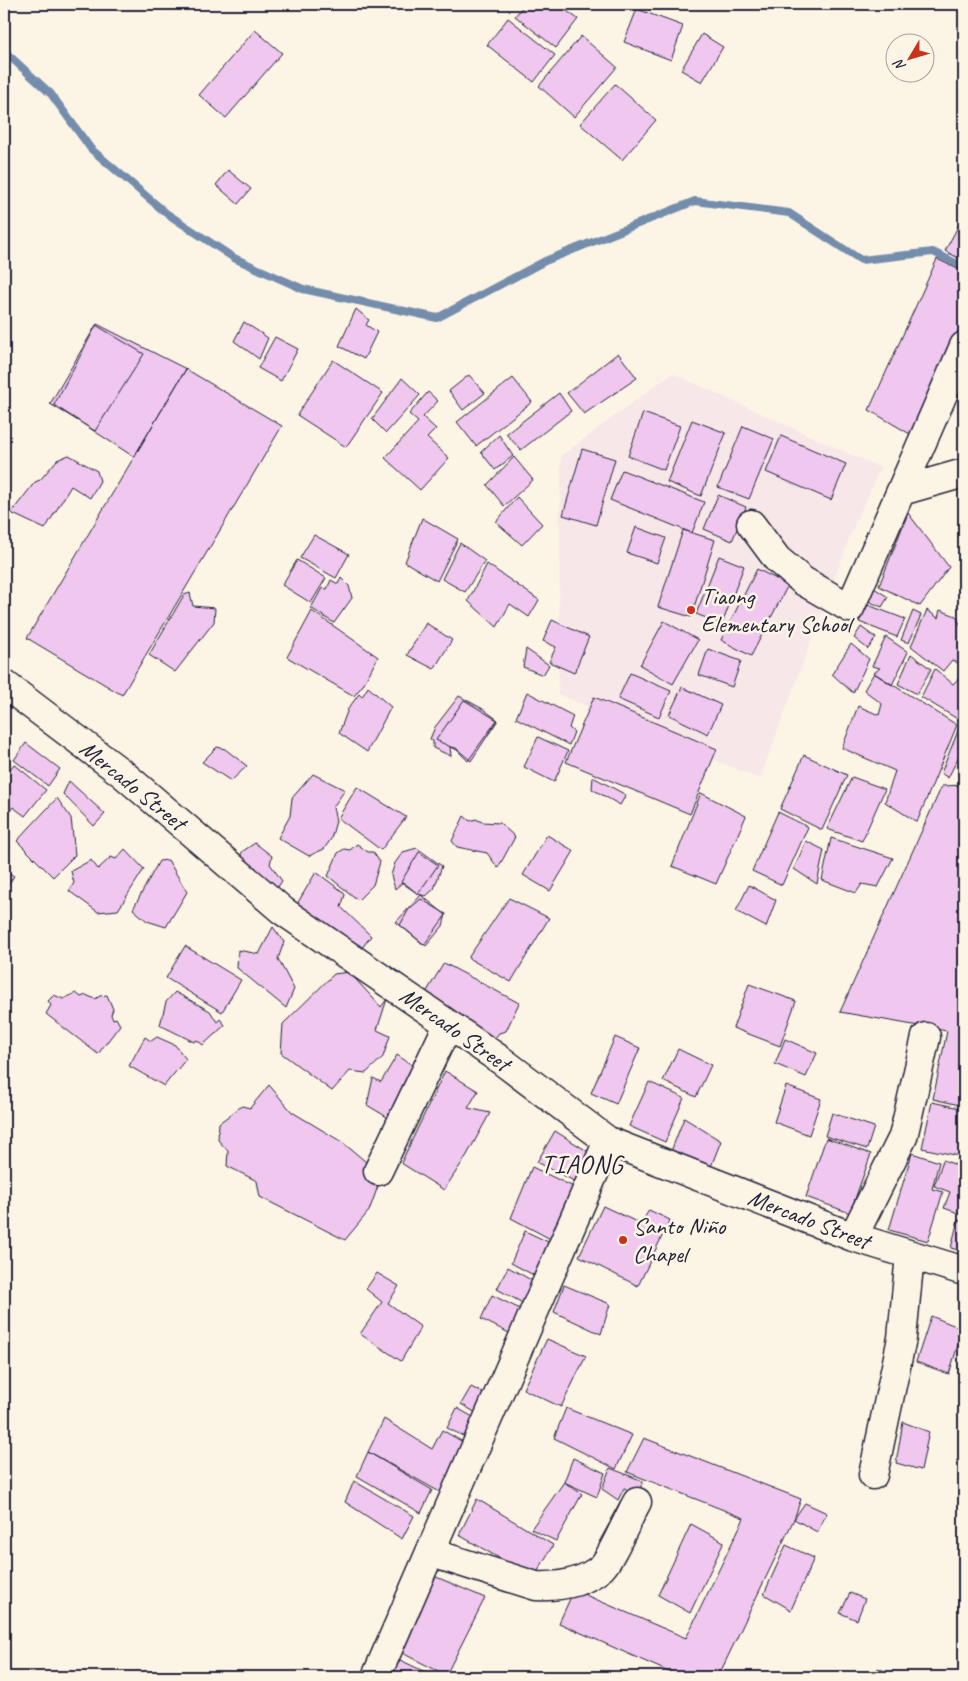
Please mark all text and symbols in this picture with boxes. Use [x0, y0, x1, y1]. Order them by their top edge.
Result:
north arrow [886, 32, 936, 82]
text: N [889, 55, 910, 74]
place label: Tiaong Elementary School [701, 581, 855, 639]
marker: Tiaong Elementary School [685, 604, 697, 616]
street label: Mercado Street [74, 733, 194, 839]
street label: Mercado Street [394, 980, 518, 1080]
district label: TIAONG [541, 1148, 626, 1181]
street label: Mercado Street [744, 1182, 877, 1257]
place label: Santo Niño Chapel [633, 1211, 727, 1269]
marker: Santo Niño Chapel [617, 1234, 629, 1246]

